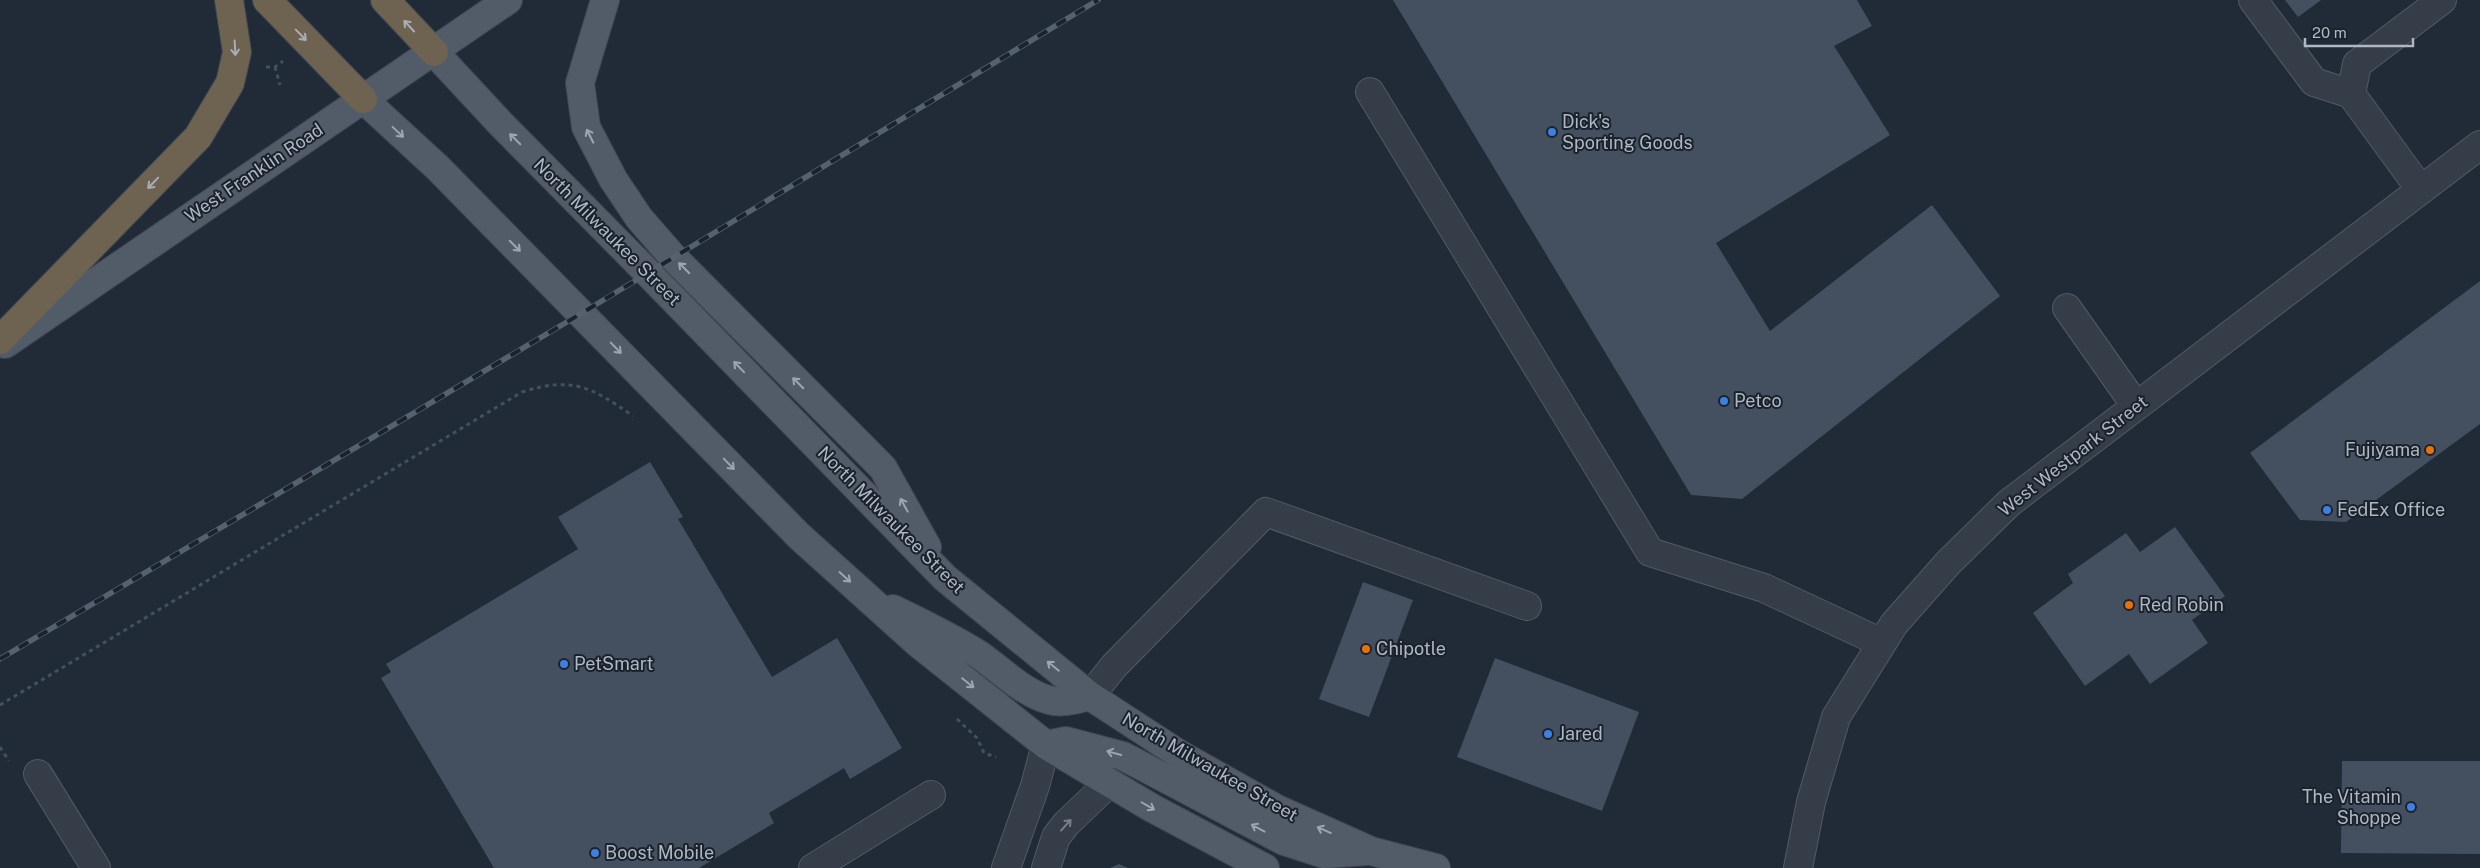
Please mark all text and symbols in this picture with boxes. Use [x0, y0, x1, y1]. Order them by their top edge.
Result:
scale bar [2305, 15, 2412, 47]
one-way arrow [403, 20, 415, 32]
text: 20 m [2312, 24, 2347, 41]
one-way arrow [295, 29, 307, 41]
one-way arrow [231, 40, 240, 56]
place label: Dick's Sporting Goods [1562, 111, 1693, 153]
street label: West Franklin Road [181, 119, 327, 227]
one-way arrow [392, 126, 405, 138]
marker: Dick's Sporting Goods [1546, 126, 1558, 138]
one-way arrow [585, 129, 594, 144]
one-way arrow [509, 133, 521, 145]
street label: North Milwaukee Street [530, 154, 685, 309]
one-way arrow [147, 177, 159, 189]
one-way arrow [509, 240, 521, 252]
one-way arrow [678, 262, 690, 274]
one-way arrow [610, 341, 622, 354]
one-way arrow [733, 361, 746, 373]
one-way arrow [792, 377, 805, 389]
place label: Petco [1734, 390, 1782, 411]
street label: West Westpark Street [1994, 391, 2151, 520]
marker: Petco [1718, 395, 1730, 407]
place label: Fujiyama [2345, 439, 2420, 460]
street label: North Milwaukee Street [814, 442, 969, 597]
marker: Fujiyama [2424, 444, 2436, 456]
one-way arrow [723, 458, 735, 470]
one-way arrow [898, 499, 908, 513]
place label: FedEx Office [2337, 499, 2445, 520]
marker: FedEx Office [2321, 504, 2333, 516]
one-way arrow [839, 571, 852, 583]
place label: Red Robin [2139, 594, 2224, 615]
marker: Red Robin [2123, 599, 2135, 611]
place label: Chipotle [1376, 638, 1446, 659]
marker: Chipotle [1360, 643, 1372, 655]
place label: PetSmart [574, 653, 653, 674]
marker: PetSmart [558, 658, 570, 670]
one-way arrow [1046, 660, 1059, 671]
one-way arrow [962, 678, 975, 689]
street label: North Milwaukee Street [1119, 708, 1302, 825]
place label: Jared [1558, 723, 1603, 744]
marker: Jared [1542, 728, 1554, 740]
one-way arrow [1106, 748, 1122, 757]
place label: The Vitamin Shoppe [2302, 786, 2401, 828]
one-way arrow [1140, 801, 1154, 811]
marker: The Vitamin Shoppe [2405, 801, 2417, 813]
one-way arrow [1060, 818, 1072, 831]
one-way arrow [1251, 822, 1266, 832]
one-way arrow [1317, 825, 1332, 835]
place label: Boost Mobile [605, 842, 714, 863]
marker: Boost Mobile [589, 847, 601, 859]

